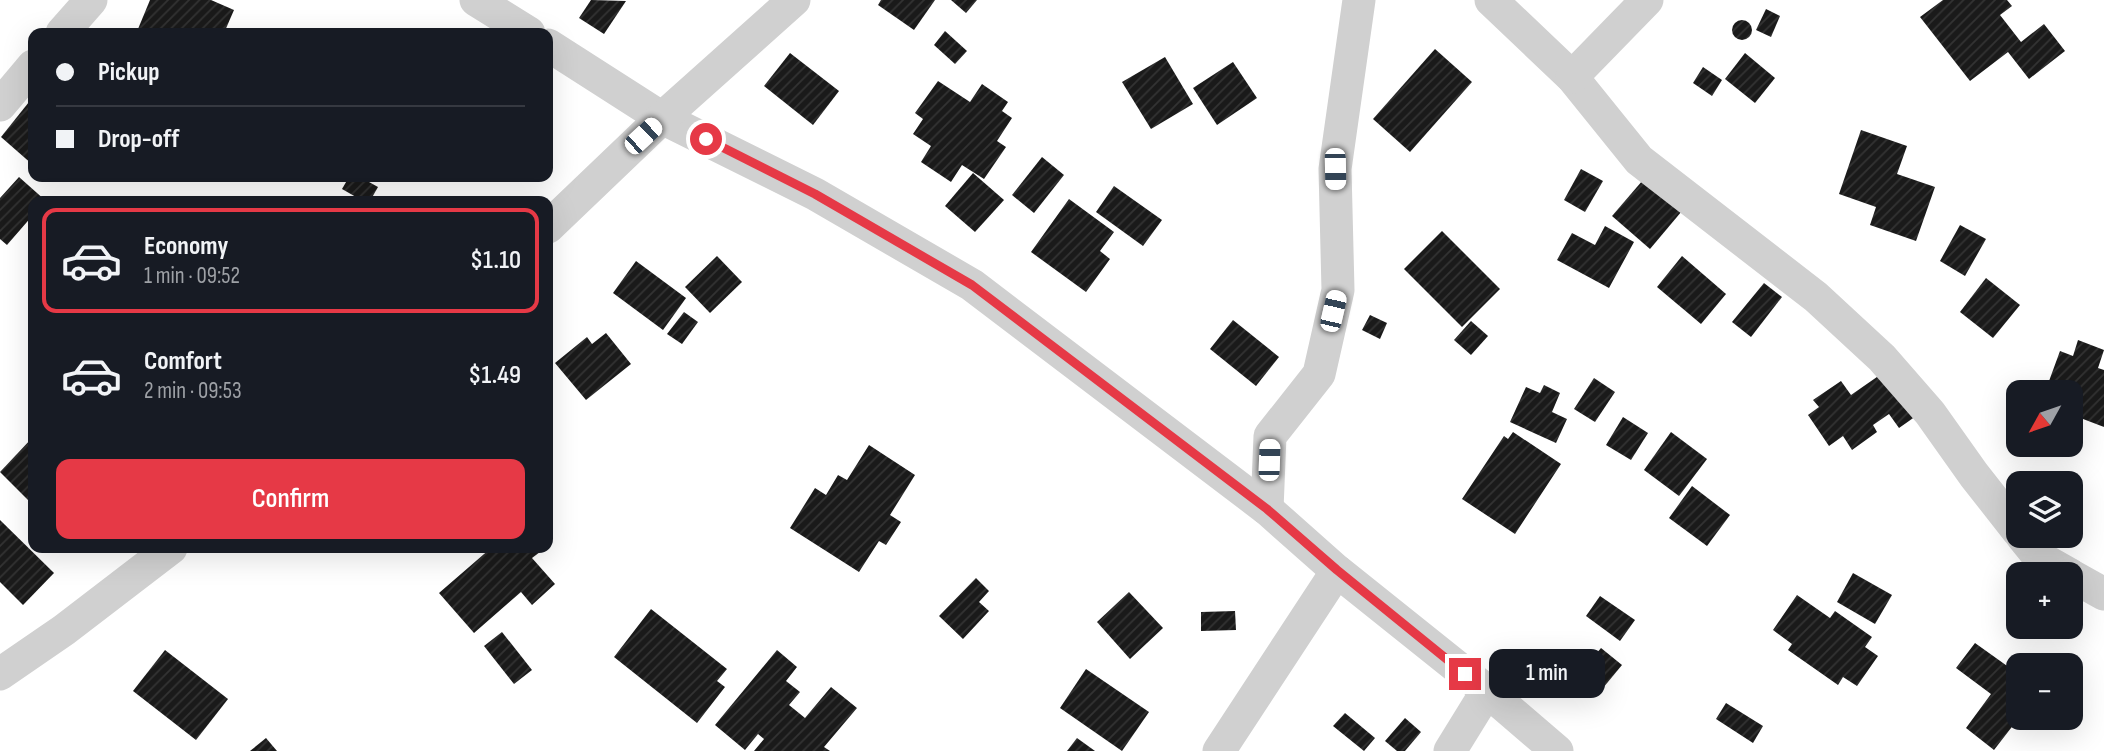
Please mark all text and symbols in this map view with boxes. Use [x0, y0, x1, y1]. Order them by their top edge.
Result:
text: Pickup [98, 57, 160, 88]
car [621, 114, 666, 158]
route start [690, 123, 722, 155]
text: Drop-off [98, 124, 179, 155]
car [1325, 148, 1346, 190]
icon: car [60, 229, 123, 292]
text: Economy [144, 231, 228, 262]
text: $1.10 [470, 245, 521, 276]
text: 1 min · 09:52 [144, 262, 240, 290]
car [1319, 288, 1348, 334]
icon: car [60, 344, 123, 407]
text: Comfort [144, 346, 222, 377]
text: $1.49 [468, 360, 521, 391]
text: 2 min · 09:53 [144, 377, 242, 405]
north arrow [2006, 380, 2082, 457]
map controls [2006, 380, 2083, 730]
car [1258, 439, 1281, 481]
button: Confirm [56, 459, 525, 539]
button: layers [2006, 471, 2083, 548]
button: + [2006, 562, 2083, 639]
callout: 1 min [1490, 650, 1605, 698]
button: − [2006, 653, 2083, 730]
route end [1449, 658, 1481, 690]
text: 1 min [1526, 659, 1568, 687]

